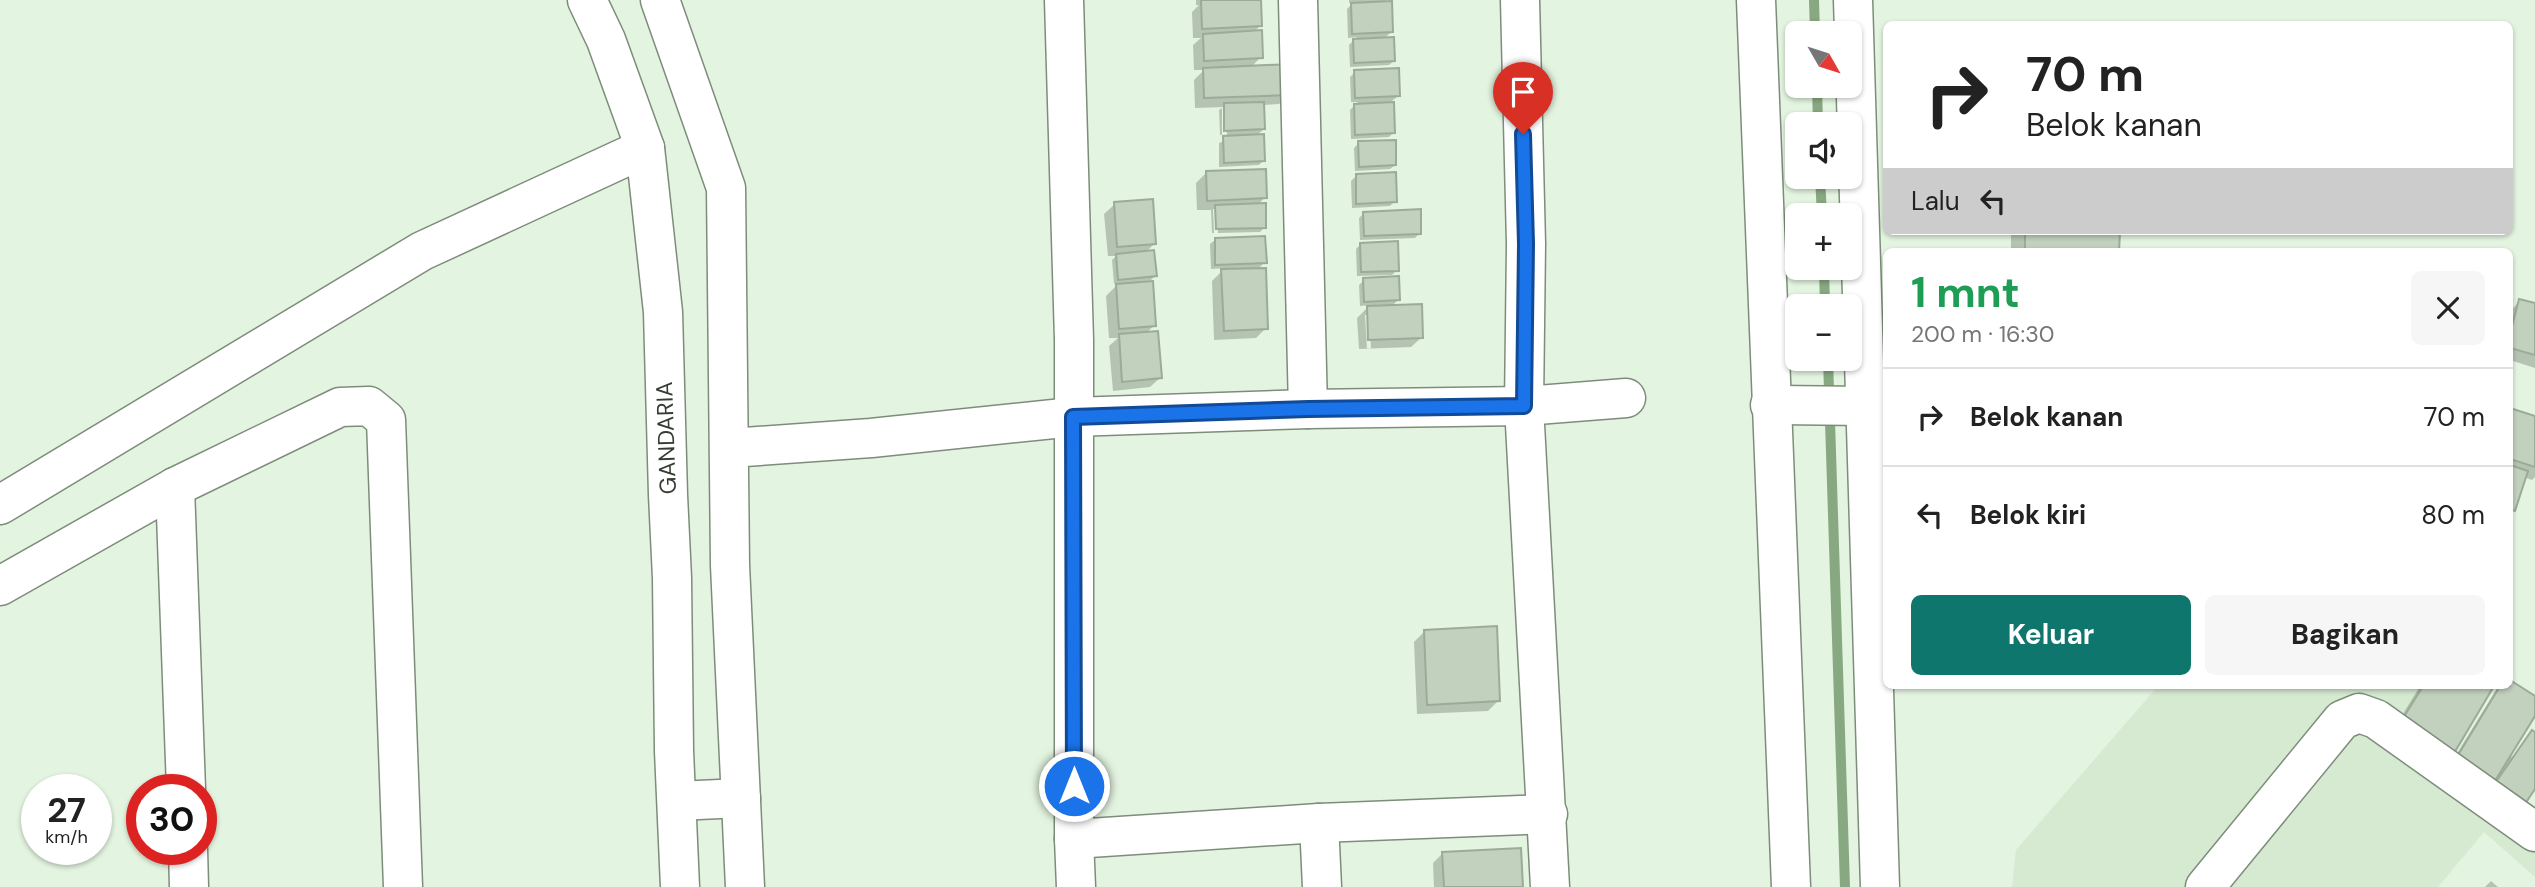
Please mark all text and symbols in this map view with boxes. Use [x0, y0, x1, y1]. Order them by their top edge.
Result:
north arrow [1785, 21, 1862, 98]
map controls [1785, 21, 1862, 371]
text: 70 m [2026, 42, 2144, 106]
icon: right [1911, 49, 2002, 140]
pin [1493, 62, 1553, 134]
icon: arrive [1504, 73, 1542, 111]
text: Belok kanan [2026, 104, 2202, 146]
button: sound [1785, 112, 1862, 189]
icon: left [1974, 182, 2012, 220]
text: Lalu [1911, 184, 1960, 218]
button: + [1785, 203, 1862, 280]
text: 1 mnt [1911, 265, 2020, 320]
button: close [2411, 271, 2485, 345]
button: − [1785, 294, 1862, 371]
text: 200 m · 16:30 [1911, 319, 2054, 349]
street label: GANDARIA [649, 381, 683, 495]
icon: right [1911, 398, 1949, 436]
text: Belok kanan [1970, 400, 2123, 434]
text: 70 m [2424, 400, 2485, 434]
icon: left [1911, 496, 1949, 534]
text: Belok kiri [1970, 498, 2086, 532]
text: 80 m [2421, 498, 2485, 532]
button: Keluar [1911, 595, 2191, 675]
button: Bagikan [2205, 595, 2485, 675]
position arrow [1037, 749, 1111, 823]
speed limit sign: 30 [126, 774, 217, 865]
text: 27 [47, 787, 86, 833]
text: km/h [45, 825, 88, 849]

